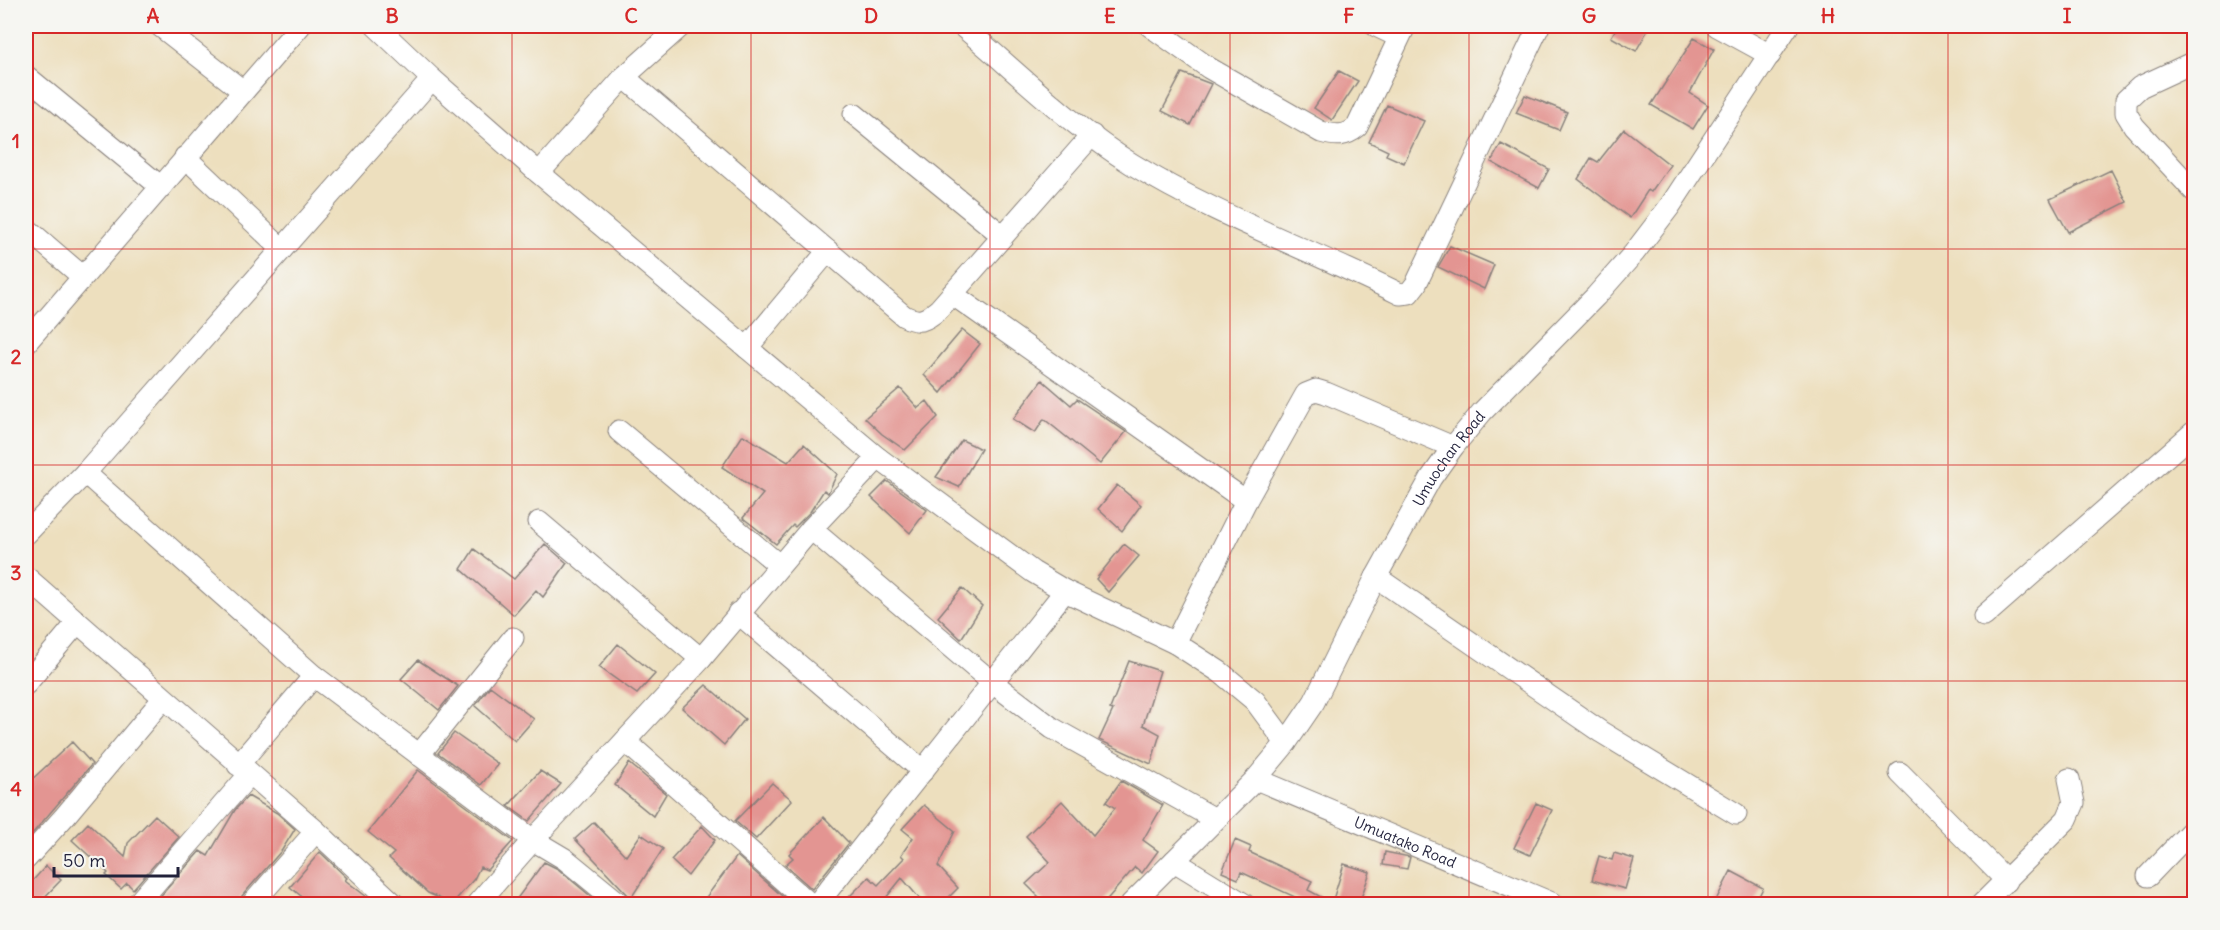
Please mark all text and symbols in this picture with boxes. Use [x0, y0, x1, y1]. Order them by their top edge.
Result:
text: A [147, 3, 160, 28]
text: B [385, 3, 399, 28]
text: C [624, 3, 638, 28]
text: D [864, 3, 878, 28]
text: E [1104, 3, 1116, 28]
text: F [1343, 3, 1355, 28]
text: G [1582, 3, 1596, 28]
text: H [1821, 3, 1835, 28]
text: I [2063, 3, 2072, 28]
text: 1 [12, 128, 20, 153]
text: 2 [11, 344, 22, 369]
street label: Umuochan Road [1408, 407, 1489, 509]
text: 3 [10, 560, 22, 585]
text: 4 [10, 776, 22, 801]
street label: Umuatako Road [1352, 812, 1459, 872]
scale bar [54, 840, 178, 878]
text: 50 m [63, 849, 105, 872]

